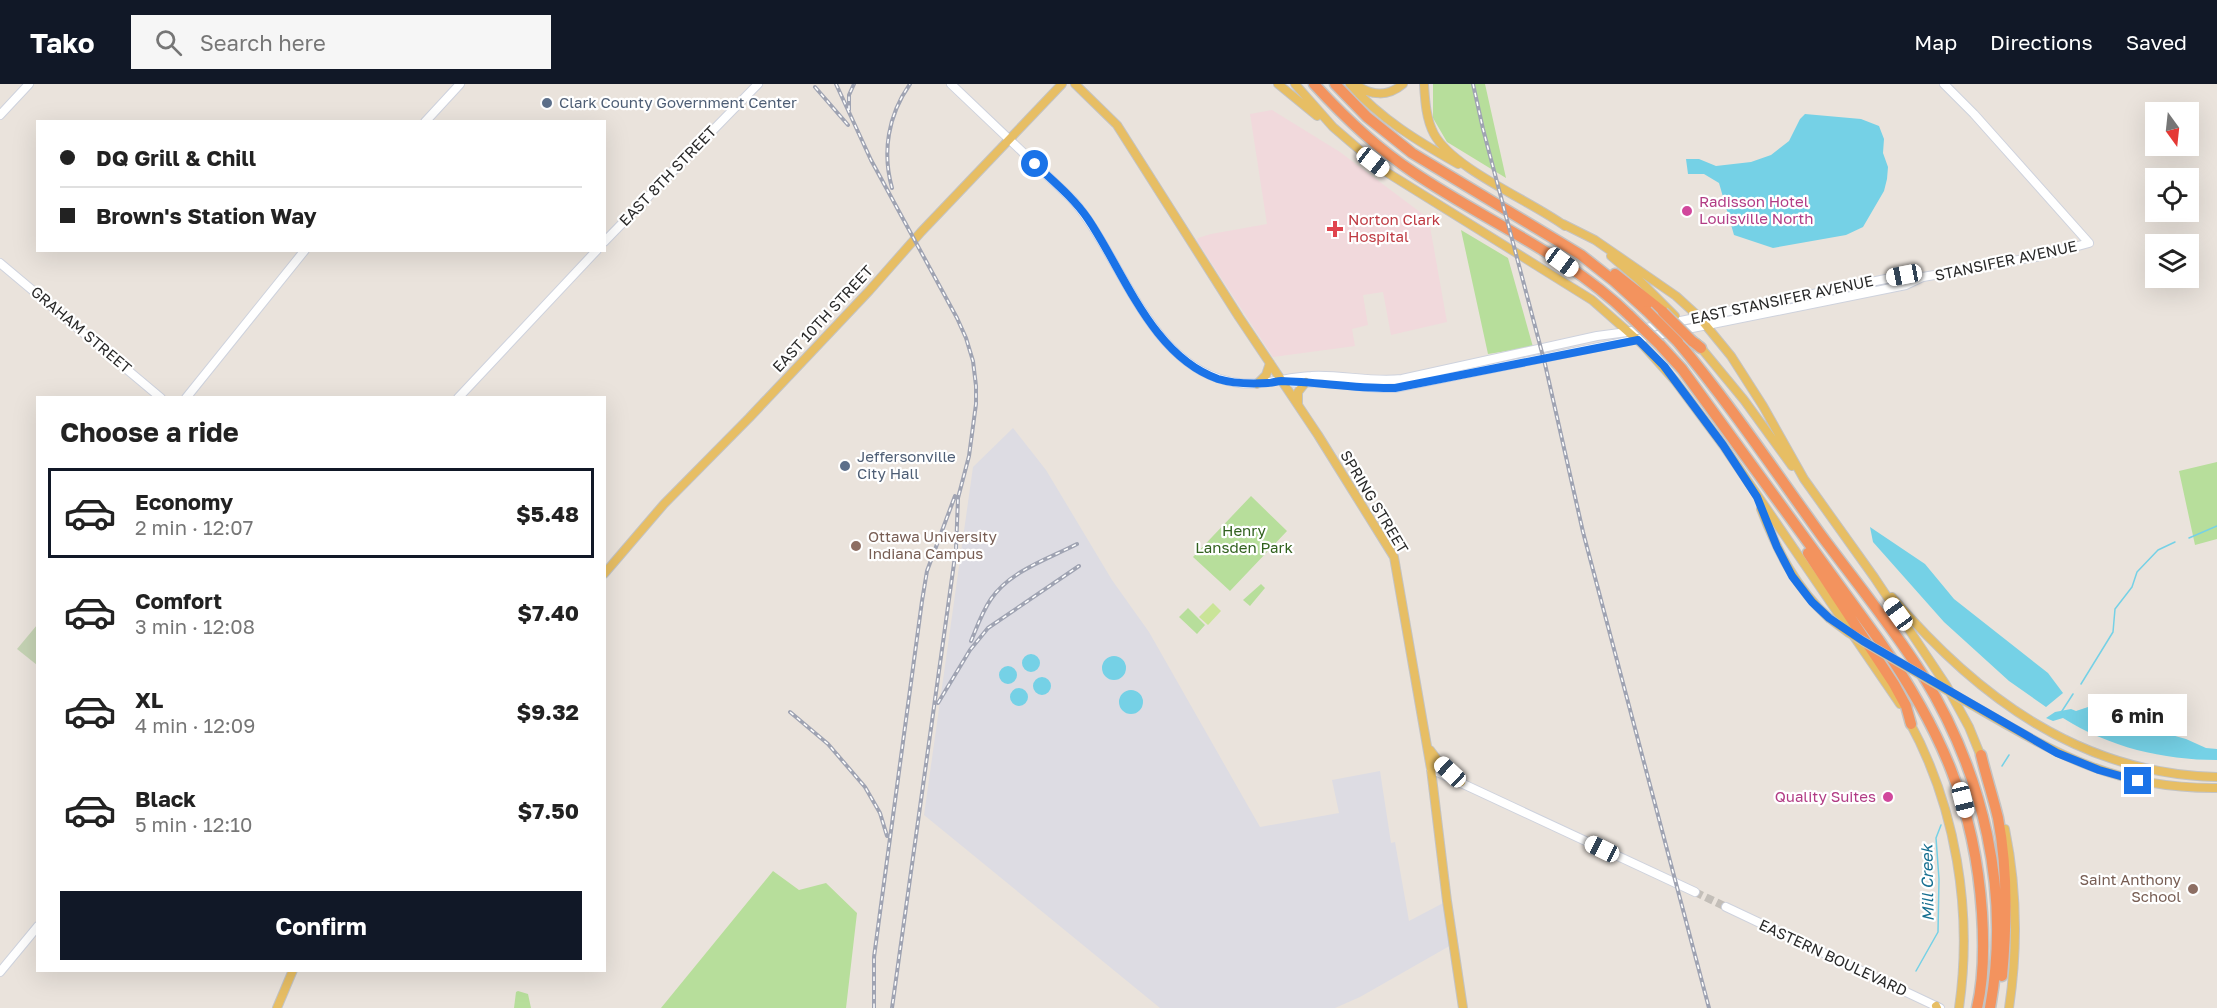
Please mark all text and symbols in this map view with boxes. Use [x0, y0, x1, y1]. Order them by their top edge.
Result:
search box [131, 15, 551, 69]
text: Tako [30, 26, 95, 59]
icon: search [152, 26, 185, 59]
text: Search here [200, 29, 326, 56]
text: Map [1914, 29, 1957, 55]
text: Directions [1990, 29, 2093, 55]
text: Saved [2126, 29, 2187, 55]
place label: Clark County Government Center [559, 93, 797, 111]
marker: Clark County Government Center [540, 96, 554, 110]
north arrow [2145, 102, 2199, 156]
map controls [2145, 102, 2199, 288]
street label: EAST 8TH STREET [615, 122, 720, 229]
text: DQ Grill & Chill [96, 144, 256, 171]
car [1353, 144, 1393, 180]
route start [1021, 150, 1048, 177]
button: locate [2145, 168, 2199, 222]
place label: Radisson Hotel Louisville North [1699, 192, 1814, 227]
text: Brown's Station Way [96, 202, 317, 229]
marker: Radisson Hotel Louisville North [1680, 204, 1694, 218]
place label: Norton Clark Hospital [1348, 210, 1441, 245]
marker: Norton Clark Hospital [1326, 220, 1344, 238]
button: layers [2145, 234, 2199, 288]
street label: STANSIFER AVENUE [1933, 236, 2078, 284]
car [1542, 244, 1582, 280]
street label: EAST 10TH STREET [768, 261, 876, 375]
car [1885, 263, 1923, 287]
street label: EAST STANSIFER AVENUE [1689, 271, 1875, 327]
street label: GRAHAM STREET [28, 282, 136, 377]
text: Choose a ride [60, 416, 239, 448]
place label: Jeffersonville City Hall [857, 447, 956, 482]
street label: SPRING STREET [1337, 447, 1413, 556]
marker: Jeffersonville City Hall [838, 459, 852, 473]
icon: car [63, 486, 117, 540]
text: Economy [135, 488, 233, 515]
text: $5.48 [516, 500, 579, 527]
text: 2 min · 12:07 [135, 515, 253, 539]
park label: Henry Lansden Park [1195, 521, 1293, 556]
place label: Ottawa University Indiana Campus [868, 527, 997, 562]
marker: Ottawa University Indiana Campus [849, 539, 863, 553]
icon: car [63, 585, 117, 639]
text: Comfort [135, 587, 222, 614]
car [1880, 594, 1916, 634]
text: $7.40 [517, 599, 579, 626]
text: 3 min · 12:08 [135, 614, 255, 638]
icon: car [63, 684, 117, 738]
text: XL [135, 686, 163, 713]
callout: 6 min [2088, 694, 2188, 736]
text: $9.32 [516, 698, 579, 725]
text: 6 min [2111, 703, 2164, 727]
text: 4 min · 12:09 [135, 713, 255, 737]
car [1431, 753, 1469, 791]
route end [2124, 767, 2151, 794]
car [1950, 780, 1976, 820]
icon: car [63, 783, 117, 837]
text: Black [135, 785, 196, 812]
place label: Quality Suites [1775, 787, 1876, 805]
marker: Quality Suites [1881, 790, 1895, 804]
text: $7.50 [518, 797, 579, 824]
text: 5 min · 12:10 [135, 812, 252, 836]
car [1582, 833, 1622, 865]
water label: Mill Creek [1916, 842, 1938, 922]
place label: Saint Anthony School [2079, 870, 2182, 905]
marker: Saint Anthony School [2186, 882, 2200, 896]
button: Confirm [60, 891, 582, 960]
street label: EASTERN BOULEVARD [1756, 915, 1910, 999]

